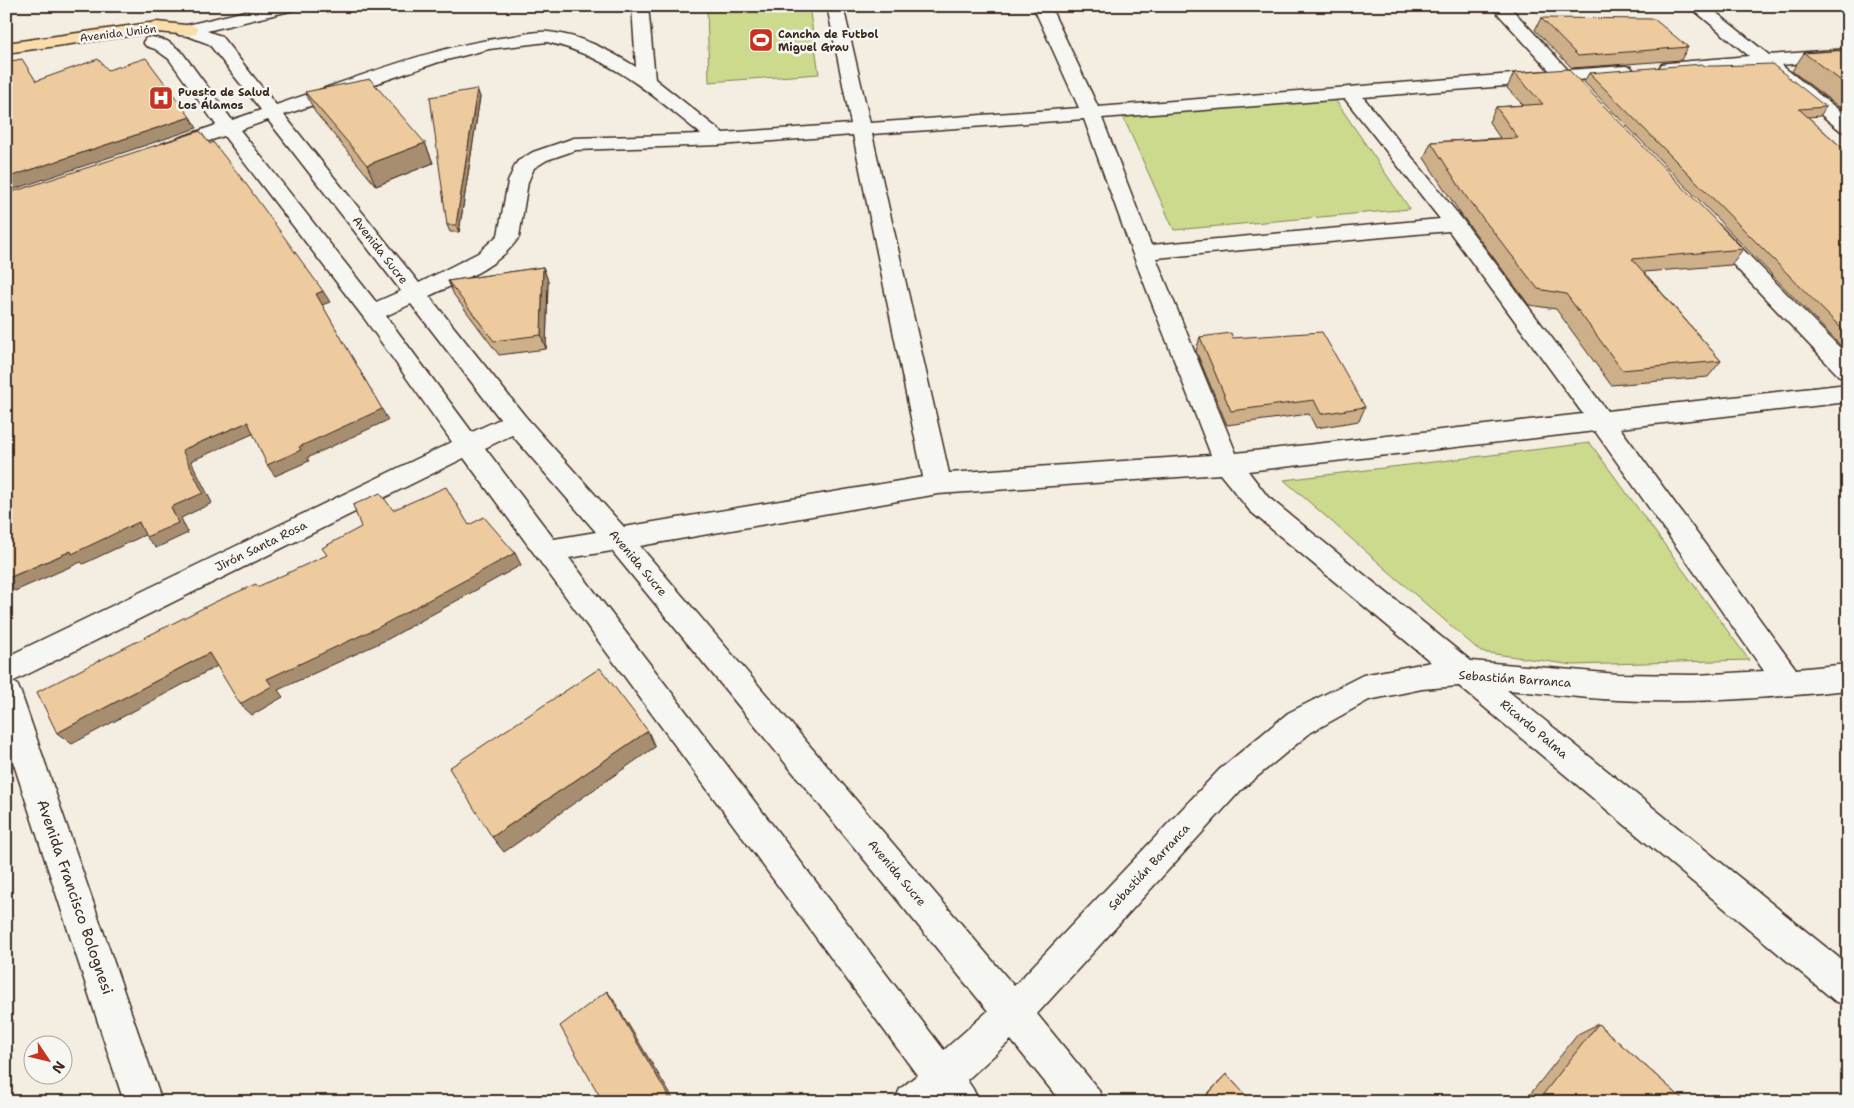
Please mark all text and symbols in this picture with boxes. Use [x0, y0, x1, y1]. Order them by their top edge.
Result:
street label: Avenida Unión [79, 21, 157, 46]
sports icon: Cancha de Futbol Miguel Grau [748, 27, 774, 53]
place label: Cancha de Futbol Miguel Grau [778, 27, 879, 55]
hospital icon: Puesto de Salud Los Álamos [148, 85, 174, 111]
place label: Puesto de Salud Los Álamos [178, 85, 270, 113]
street label: Avenida Sucre [348, 213, 412, 287]
street label: Jirón Santa Rosa [213, 517, 310, 575]
street label: Avenida Sucre [606, 526, 671, 600]
street label: Sebastián Barranca [1458, 667, 1572, 691]
street label: Ricardo Palma [1497, 696, 1572, 762]
street label: Avenida Francisco Bolognesi [32, 797, 118, 997]
street label: Sebastián Barranca [1105, 820, 1194, 914]
street label: Avenida Sucre [865, 836, 930, 910]
north arrow [22, 1036, 72, 1086]
text: N [48, 1058, 69, 1077]

